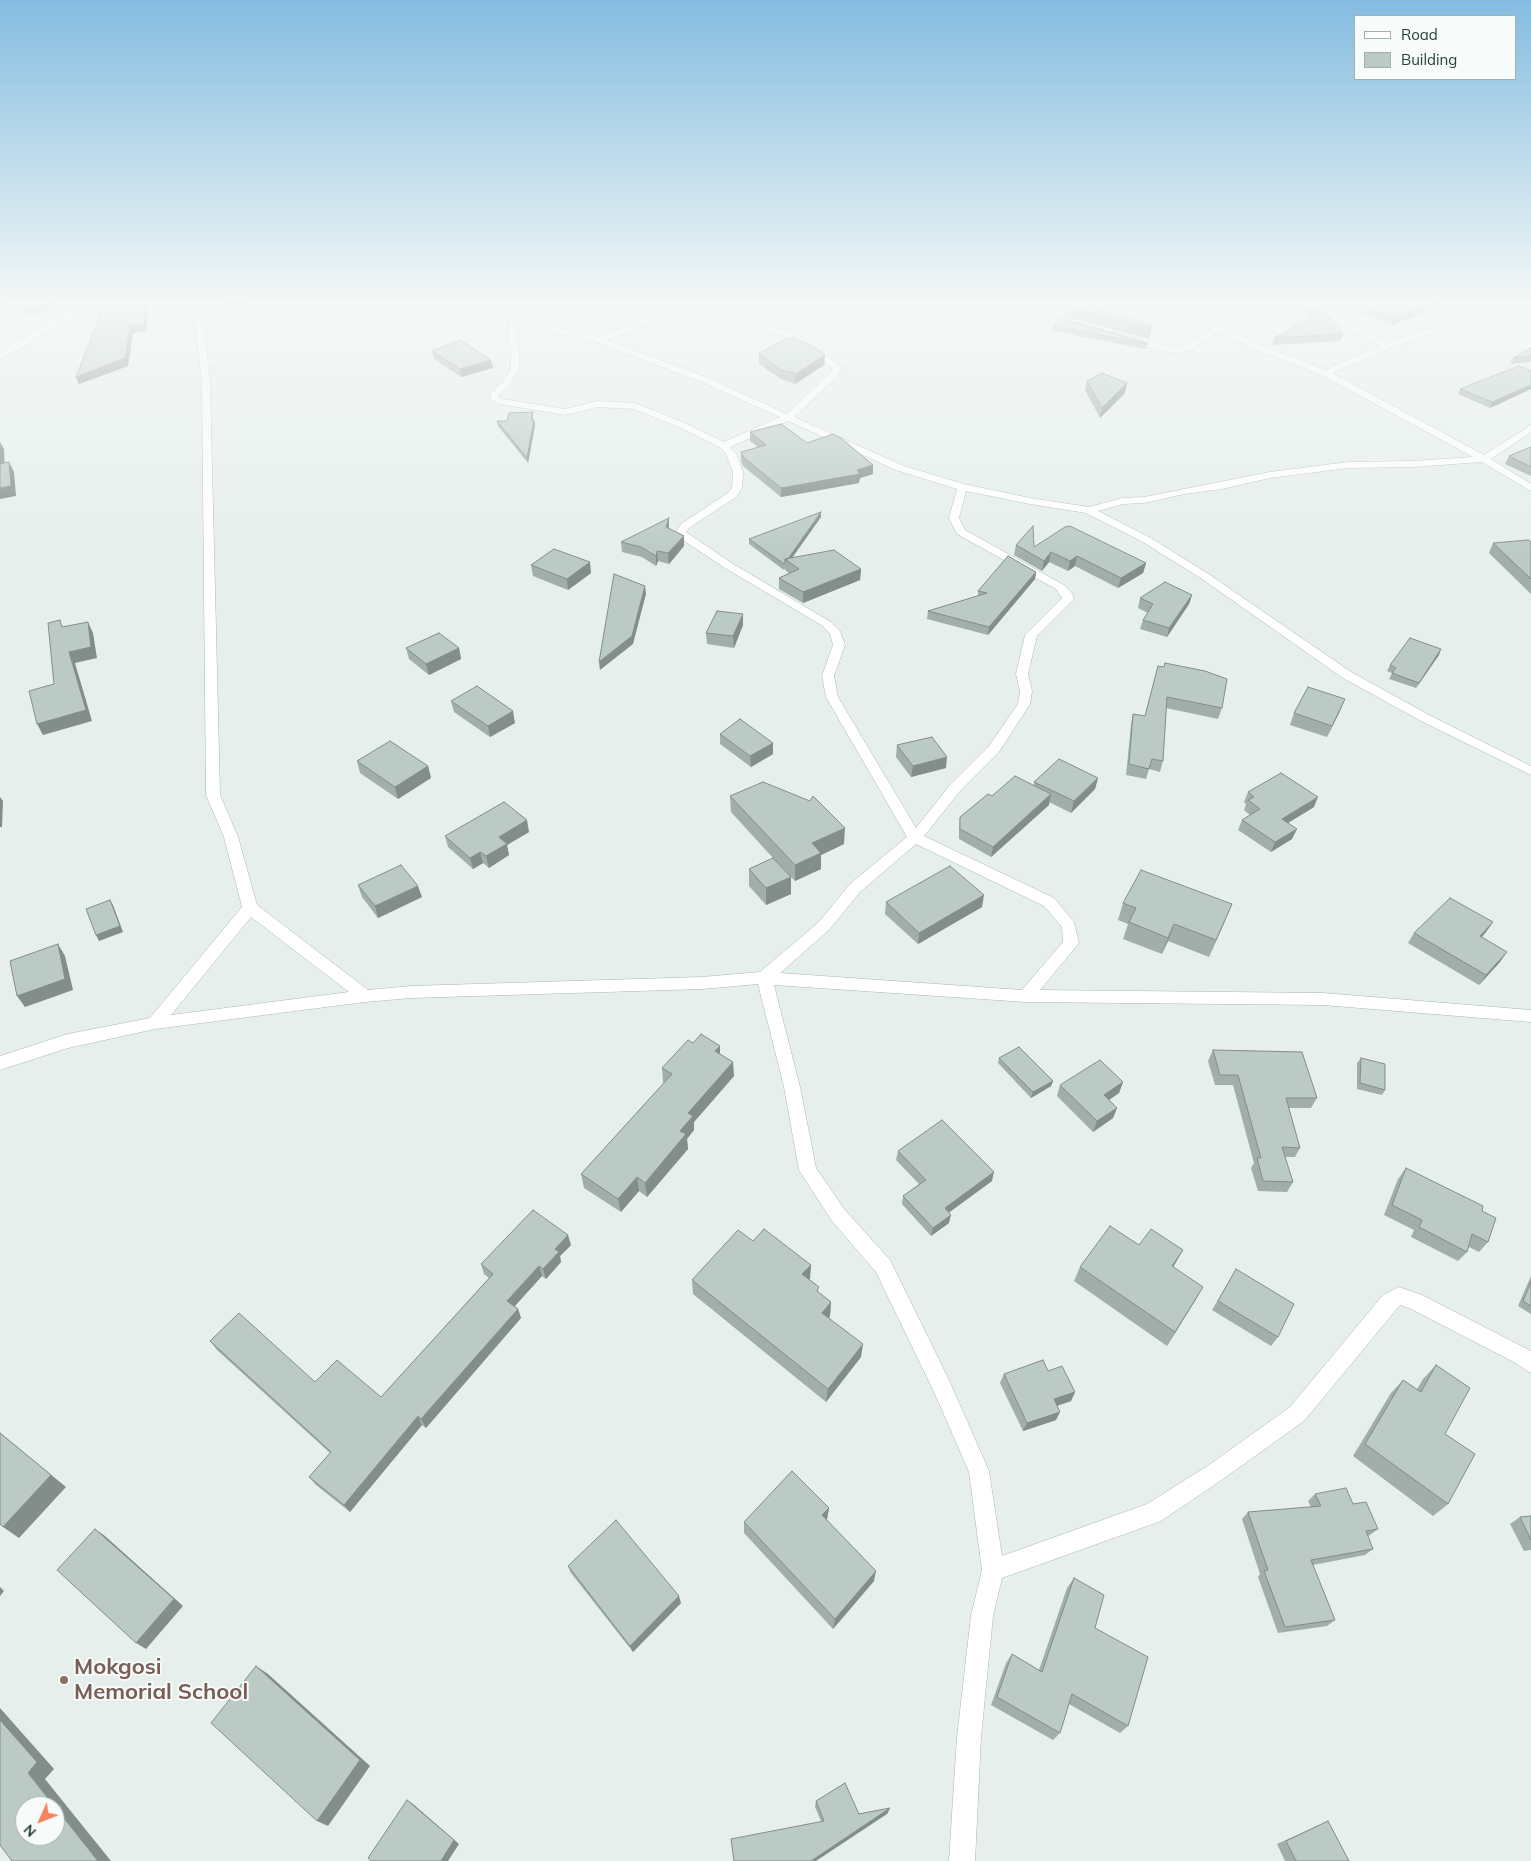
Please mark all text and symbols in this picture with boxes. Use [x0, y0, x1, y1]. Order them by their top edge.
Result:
legend [1354, 15, 1516, 80]
text: Road [1401, 25, 1438, 44]
text: Building [1401, 50, 1457, 69]
place label: Mokgosi Memorial School [74, 1654, 248, 1705]
marker: Mokgosi Memorial School [58, 1674, 70, 1686]
north arrow [15, 1796, 65, 1846]
text: N [20, 1821, 40, 1841]

